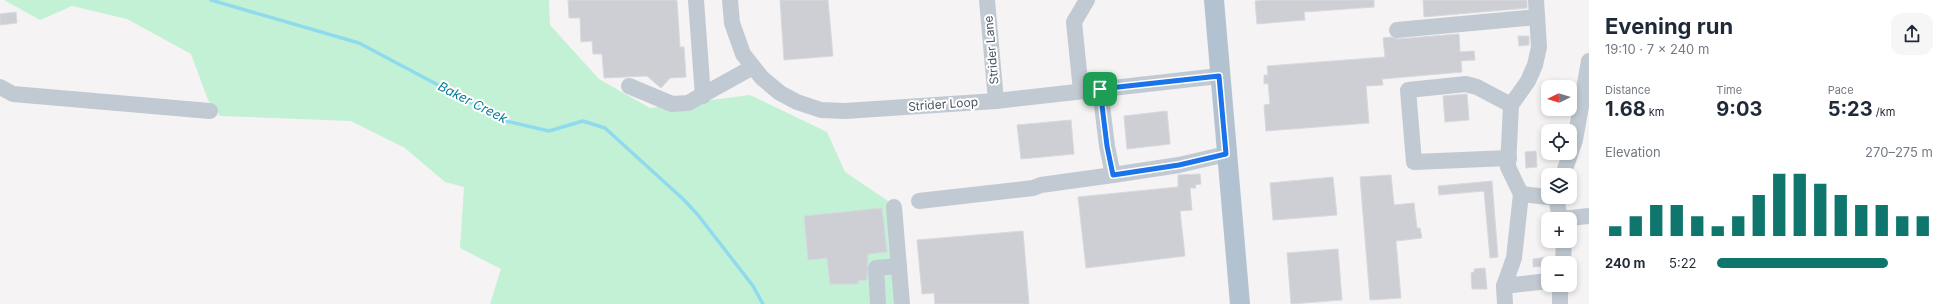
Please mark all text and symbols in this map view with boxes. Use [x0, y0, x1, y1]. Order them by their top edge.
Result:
text: Evening run [1605, 13, 1733, 39]
button: share [1891, 13, 1933, 55]
street label: Strider Lane [981, 15, 1001, 85]
text: 19:10 · 7 × 240 m [1605, 41, 1709, 57]
pin [1083, 72, 1117, 106]
water label: Baker Creek [436, 78, 511, 127]
icon: arrive [1089, 78, 1111, 100]
north arrow [1541, 80, 1577, 116]
map controls [1541, 80, 1577, 292]
text: Distance [1605, 83, 1650, 97]
text: Time [1716, 83, 1742, 97]
text: Pace [1828, 83, 1854, 97]
street label: Strider Loop [908, 94, 978, 114]
text: 1.68 [1605, 97, 1646, 121]
text: 9:03 [1716, 97, 1762, 121]
text: 5:23 [1828, 97, 1873, 121]
text: km [1646, 105, 1665, 119]
text: /km [1873, 105, 1895, 119]
button: locate [1541, 124, 1577, 160]
text: Elevation [1605, 144, 1661, 160]
text: 270–275 m [1865, 144, 1933, 160]
button: layers [1541, 168, 1577, 204]
button: + [1541, 212, 1577, 248]
text: 240 m [1605, 255, 1646, 271]
text: 5:22 [1669, 255, 1697, 271]
button: − [1541, 256, 1577, 292]

